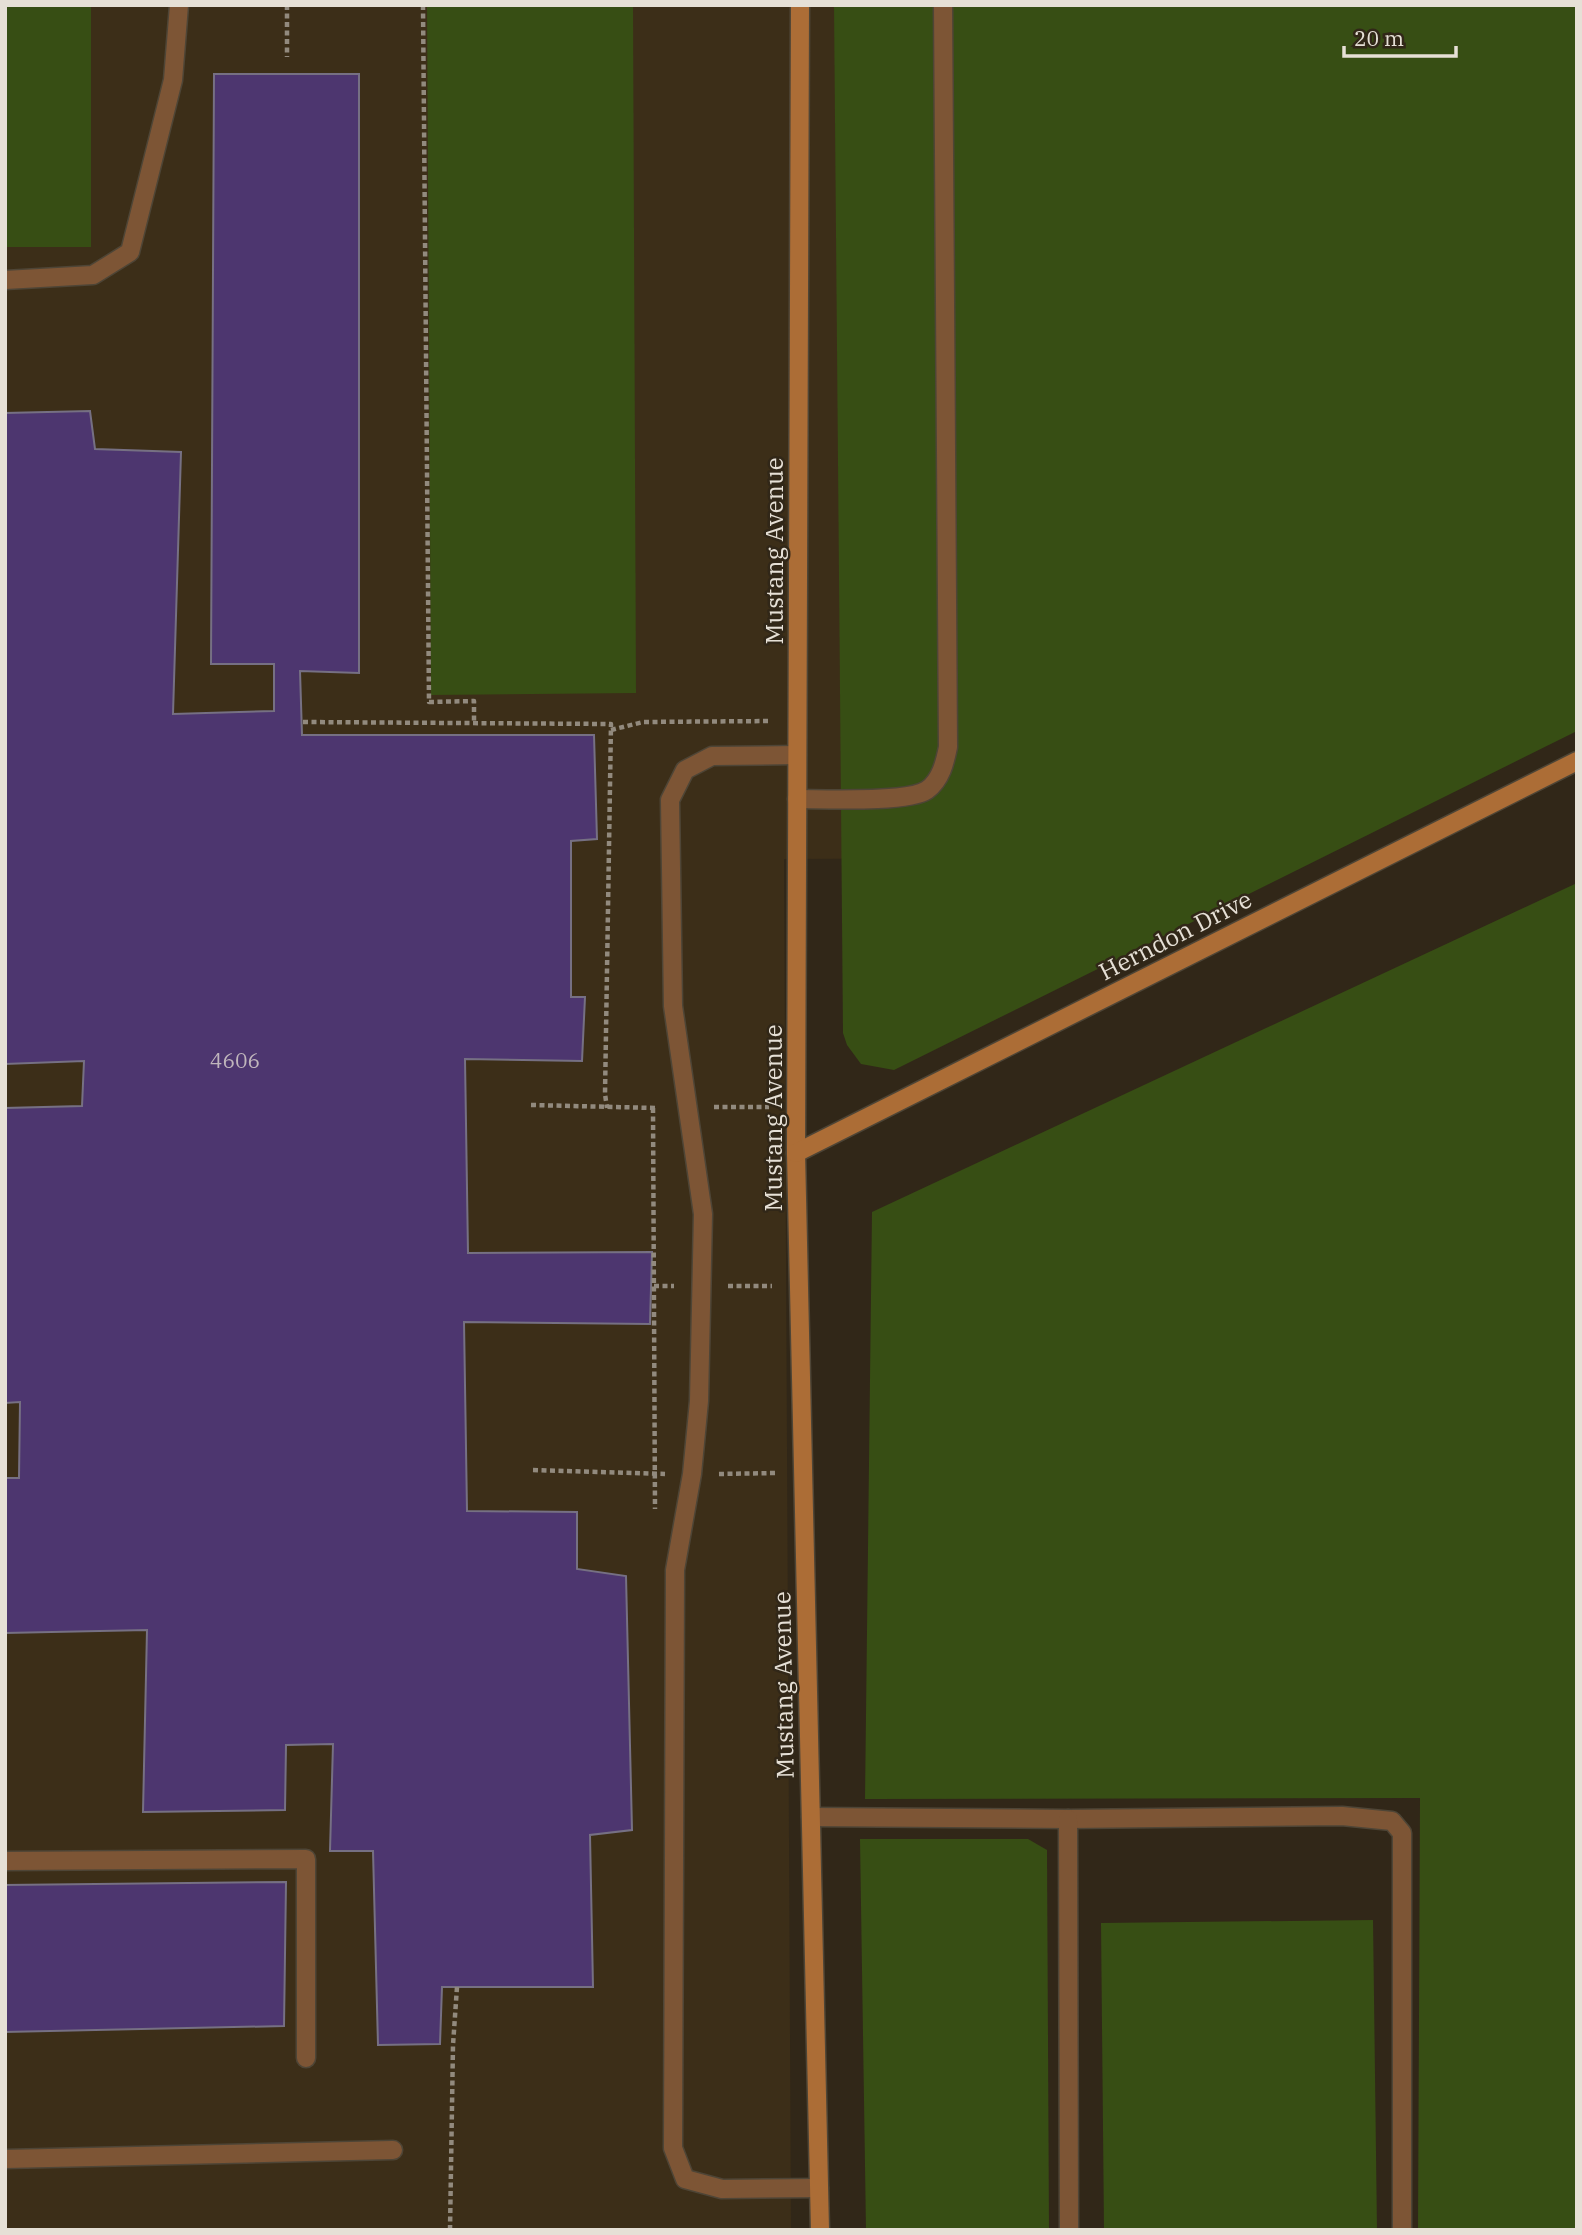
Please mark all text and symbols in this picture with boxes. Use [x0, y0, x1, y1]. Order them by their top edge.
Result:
scale bar [1344, 14, 1456, 58]
text: 20 m [1354, 24, 1404, 52]
street label: Mustang Avenue [758, 457, 790, 645]
street label: Herndon Drive [1093, 883, 1257, 987]
street label: Mustang Avenue [757, 1024, 789, 1212]
house number: 4606 [210, 1046, 260, 1074]
street label: Mustang Avenue [765, 1591, 801, 1779]

